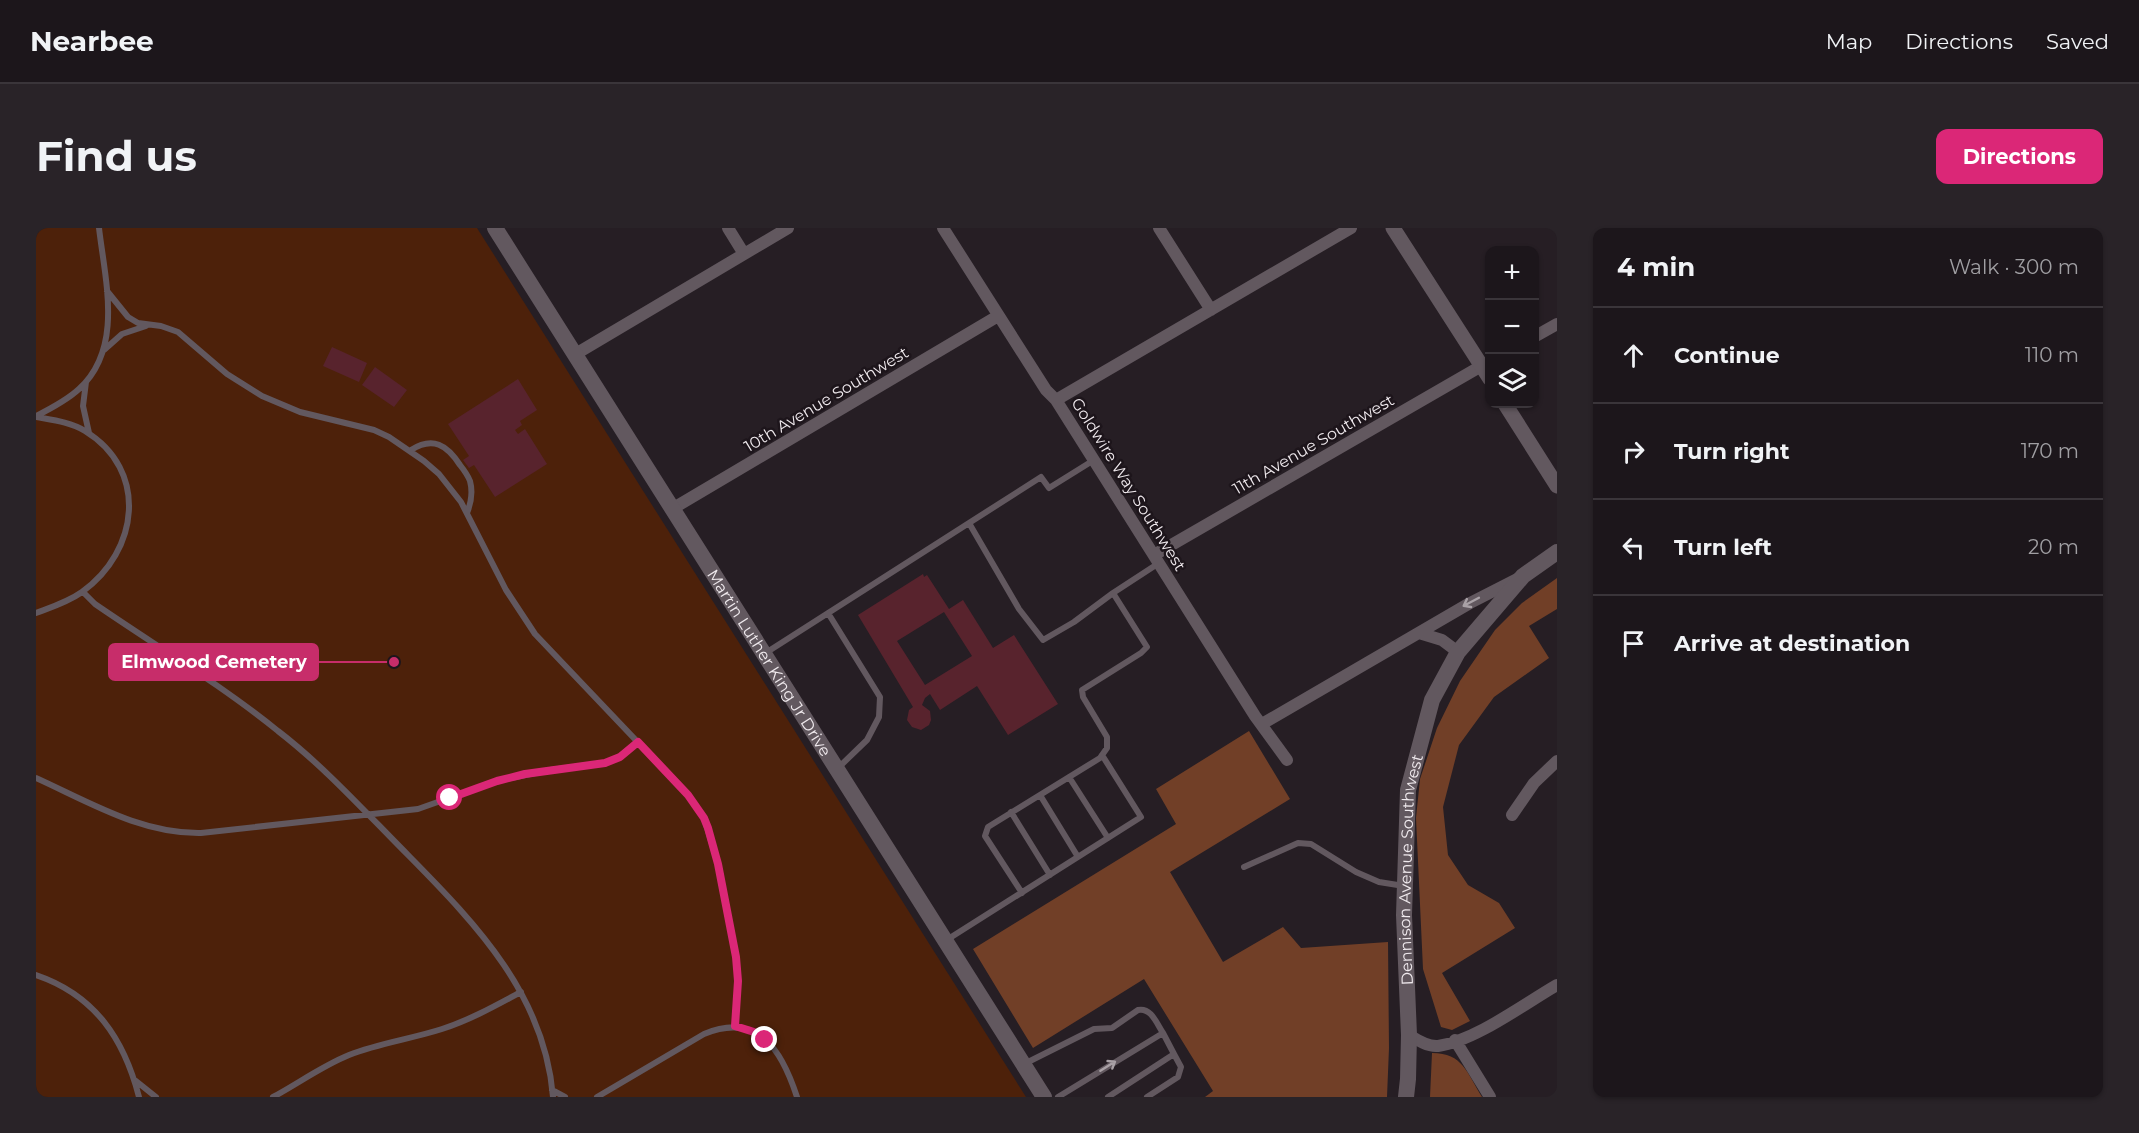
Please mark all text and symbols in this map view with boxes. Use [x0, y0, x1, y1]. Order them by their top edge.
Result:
text: Nearbee [30, 24, 154, 58]
text: Map [1826, 29, 1872, 54]
text: Directions [1905, 29, 2013, 54]
text: Saved [2046, 29, 2109, 54]
button: Directions [1936, 129, 2103, 184]
text: Find us [36, 130, 197, 182]
map controls [1485, 246, 1539, 408]
button: + [1485, 246, 1539, 300]
text: 4 min [1617, 251, 1695, 283]
text: Walk · 300 m [1949, 255, 2079, 279]
button: − [1485, 300, 1539, 354]
icon: ahead [1617, 339, 1650, 372]
text: Continue [1674, 342, 1780, 369]
street label: 10th Avenue Southwest [741, 343, 912, 456]
text: 110 m [2025, 343, 2079, 367]
button: layers [1485, 354, 1539, 408]
street label: 11th Avenue Southwest [1229, 390, 1398, 498]
street label: Goldwire Way Southwest [1067, 394, 1190, 575]
icon: right [1617, 435, 1650, 468]
text: Turn right [1674, 438, 1789, 465]
text: 170 m [2021, 439, 2079, 463]
icon: left [1617, 531, 1650, 564]
text: Turn left [1674, 534, 1772, 561]
text: 20 m [2028, 535, 2079, 559]
street label: Martin Luther King Jr Drive [703, 566, 835, 760]
one-way arrow [1463, 596, 1480, 608]
icon: arrive [1617, 627, 1650, 660]
text: Arrive at destination [1674, 630, 1910, 657]
callout: Elmwood Cemetery [109, 644, 318, 680]
text: Elmwood Cemetery [121, 651, 307, 673]
street label: Dennison Avenue Southwest [1395, 752, 1427, 986]
route start [436, 784, 462, 810]
route end [751, 1026, 777, 1052]
one-way arrow [1099, 1059, 1116, 1071]

